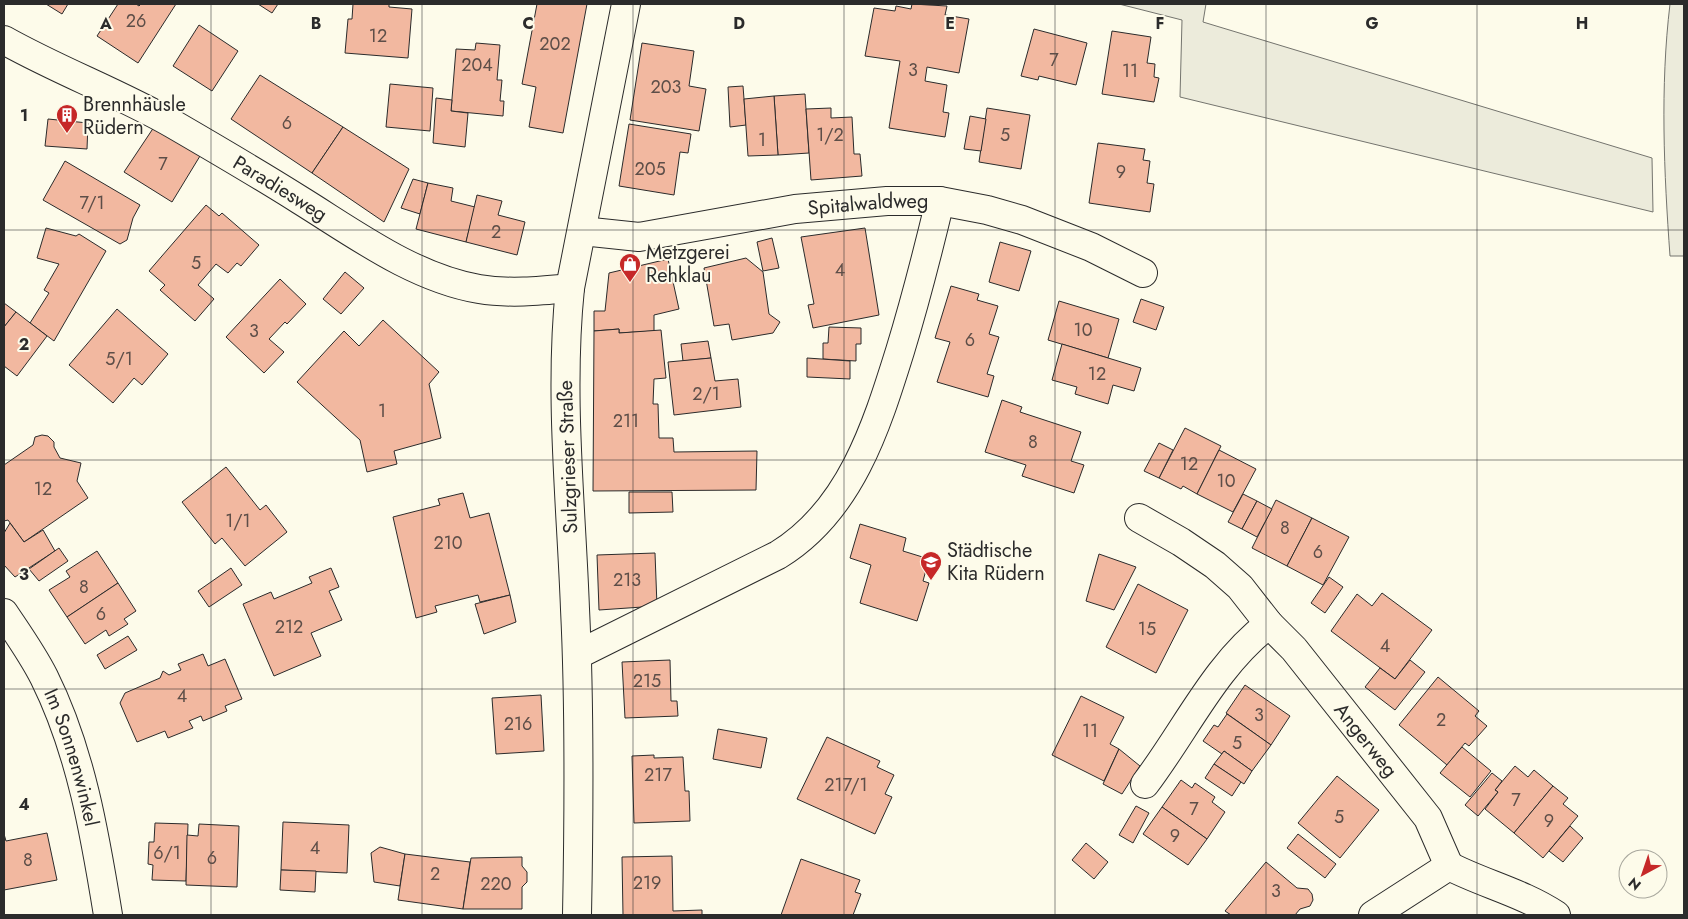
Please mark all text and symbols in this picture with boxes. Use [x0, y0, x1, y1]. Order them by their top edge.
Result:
house number: 26 [126, 8, 146, 34]
text: A [99, 12, 112, 35]
text: B [311, 12, 321, 35]
text: C [522, 12, 534, 35]
text: D [733, 12, 745, 35]
text: E [945, 12, 955, 35]
text: F [1156, 12, 1164, 35]
text: G [1365, 12, 1379, 35]
text: H [1576, 12, 1588, 35]
house number: 12 [369, 23, 387, 49]
house number: 202 [539, 31, 571, 57]
house number: 7 [1049, 47, 1059, 73]
house number: 204 [461, 52, 493, 78]
house number: 3 [908, 57, 918, 83]
house number: 11 [1122, 58, 1138, 84]
house number: 203 [651, 74, 682, 100]
place label: Brennhäusle Rüdern [83, 90, 186, 142]
building icon: Brennhäusle Rüdern [55, 103, 79, 134]
text: 1 [20, 104, 28, 127]
house number: 6 [282, 110, 292, 136]
house number: 1/2 [816, 122, 844, 148]
house number: 5 [1000, 122, 1010, 148]
house number: 1 [758, 127, 766, 153]
street label: Paradiesweg [228, 148, 333, 228]
house number: 7 [158, 151, 168, 177]
house number: 205 [634, 156, 666, 182]
house number: 9 [1116, 159, 1126, 185]
street label: Spitalwaldweg [806, 187, 928, 222]
house number: 7/1 [79, 190, 105, 216]
house number: 2 [491, 219, 501, 245]
place label: Metzgerei Rehklau [646, 238, 730, 290]
house number: 5 [191, 250, 201, 276]
shop icon: Metzgerei Rehklau [618, 252, 642, 283]
house number: 4 [835, 257, 845, 283]
house number: 10 [1074, 317, 1093, 343]
house number: 3 [249, 318, 259, 344]
house number: 6 [965, 327, 975, 353]
text: 2 [19, 333, 29, 356]
house number: 5/1 [105, 346, 133, 372]
house number: 12 [1088, 361, 1106, 387]
street label: Sulzgrieser Straße [551, 380, 585, 534]
house number: 2/1 [692, 381, 720, 407]
house number: 1 [378, 398, 386, 424]
house number: 211 [613, 408, 639, 434]
house number: 8 [1028, 429, 1038, 455]
house number: 12 [1180, 451, 1198, 477]
house number: 10 [1217, 468, 1236, 494]
house number: 12 [34, 476, 52, 502]
house number: 1/1 [225, 508, 251, 534]
house number: 8 [1280, 515, 1290, 541]
house number: 210 [433, 530, 463, 556]
place label: Städtische Kita Rüdern [947, 536, 1045, 588]
house number: 6 [1313, 539, 1323, 565]
school or university icon: Städtische Kita Rüdern [919, 550, 943, 581]
text: 3 [19, 563, 29, 586]
house number: 213 [613, 567, 641, 593]
house number: 8 [79, 574, 89, 600]
house number: 6 [96, 601, 106, 627]
house number: 212 [275, 614, 303, 640]
house number: 15 [1138, 616, 1156, 642]
house number: 4 [1380, 633, 1390, 659]
house number: 215 [633, 668, 661, 694]
house number: 4 [177, 683, 187, 709]
street label: Im Sonnenwinkel [37, 684, 106, 829]
street label: Angerweg [1327, 696, 1405, 783]
house number: 3 [1254, 702, 1264, 728]
house number: 2 [1436, 707, 1446, 733]
house number: 216 [504, 711, 532, 737]
house number: 11 [1082, 718, 1098, 744]
house number: 5 [1232, 730, 1242, 756]
house number: 217 [644, 762, 672, 788]
house number: 217/1 [824, 772, 868, 798]
house number: 7 [1511, 787, 1521, 813]
text: 4 [18, 793, 30, 816]
house number: 7 [1189, 796, 1199, 822]
house number: 5 [1334, 804, 1344, 830]
house number: 9 [1544, 808, 1554, 834]
house number: 9 [1170, 823, 1180, 849]
house number: 4 [310, 835, 320, 861]
house number: 6/1 [153, 840, 181, 866]
house number: 6 [207, 845, 217, 871]
house number: 8 [23, 847, 33, 873]
north arrow [1618, 849, 1668, 899]
house number: 2 [430, 861, 440, 887]
house number: 219 [633, 870, 661, 896]
house number: 220 [480, 871, 512, 897]
text: N [1624, 873, 1645, 895]
house number: 3 [1271, 878, 1281, 904]

